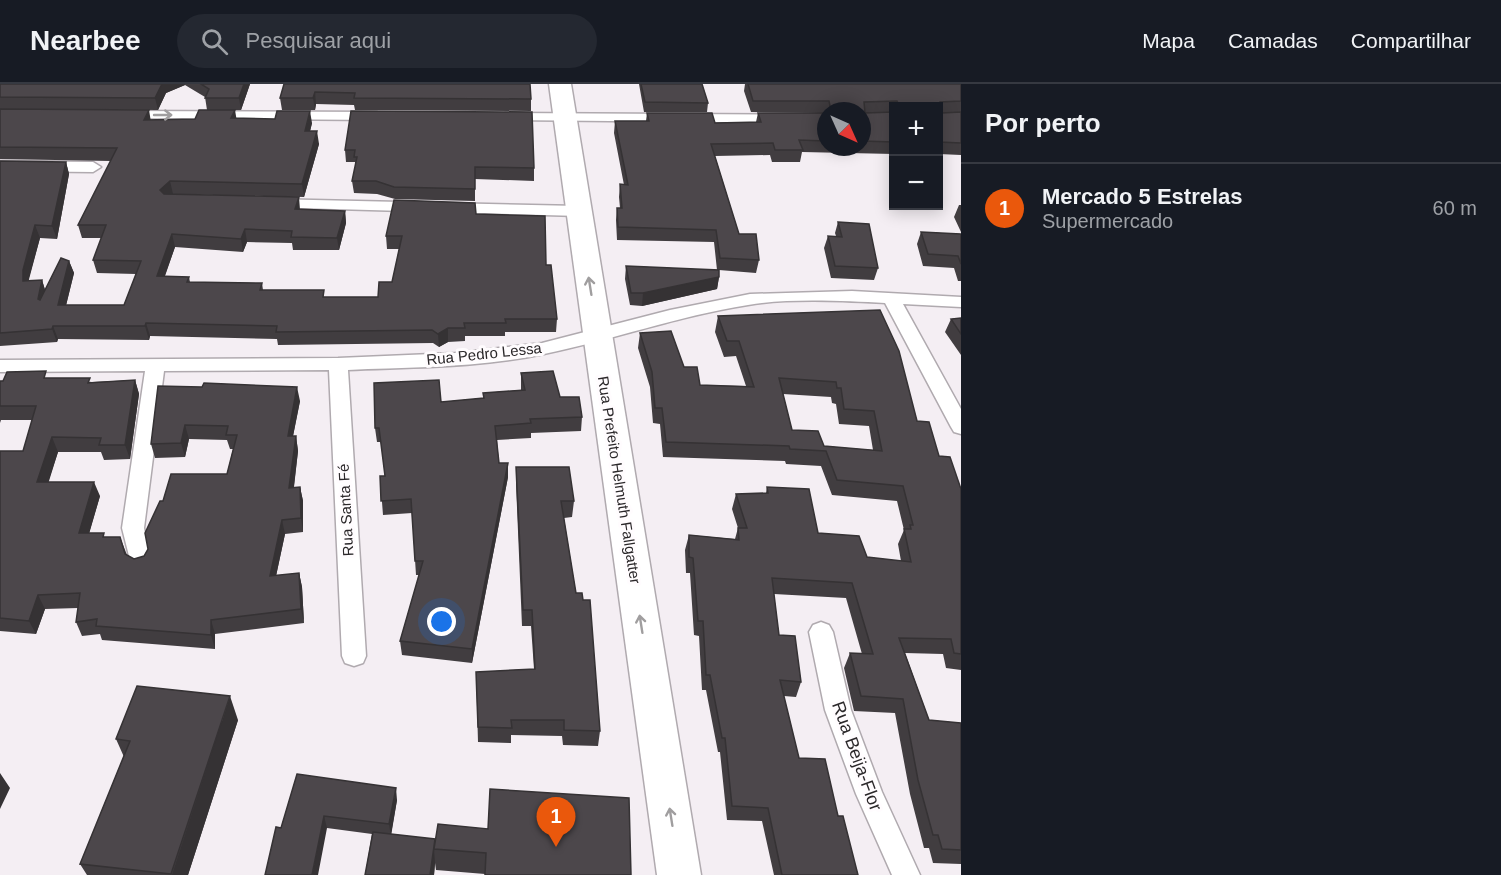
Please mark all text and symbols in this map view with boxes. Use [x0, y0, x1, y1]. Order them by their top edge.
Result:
search box [177, 14, 597, 68]
text: Nearbee [30, 25, 141, 56]
icon: search [198, 25, 231, 58]
text: Pesquisar aqui [246, 28, 391, 53]
text: Mapa [1142, 29, 1195, 52]
text: Camadas [1228, 29, 1318, 52]
text: Compartilhar [1351, 29, 1471, 52]
north arrow [817, 102, 871, 156]
map controls [889, 102, 943, 210]
button: + [889, 102, 943, 156]
text: Por perto [985, 108, 1101, 138]
one-way arrow [153, 109, 173, 121]
button: − [889, 156, 943, 210]
text: Mercado 5 Estrelas [1042, 184, 1243, 209]
text: 1 [999, 197, 1010, 219]
text: 60 m [1433, 197, 1477, 219]
text: Supermercado [1042, 210, 1173, 232]
one-way arrow [584, 277, 595, 297]
street label: Rua Pedro Lessa [425, 339, 543, 368]
street label: Rua Prefeito Helmuth Fallgatter [595, 375, 644, 585]
street label: Rua Santa Fé [335, 463, 356, 557]
your location [427, 607, 456, 636]
one-way arrow [636, 615, 647, 635]
street label: Rua Beija-Flor [828, 699, 886, 813]
pin: 1 [536, 798, 576, 847]
one-way arrow [665, 808, 676, 828]

